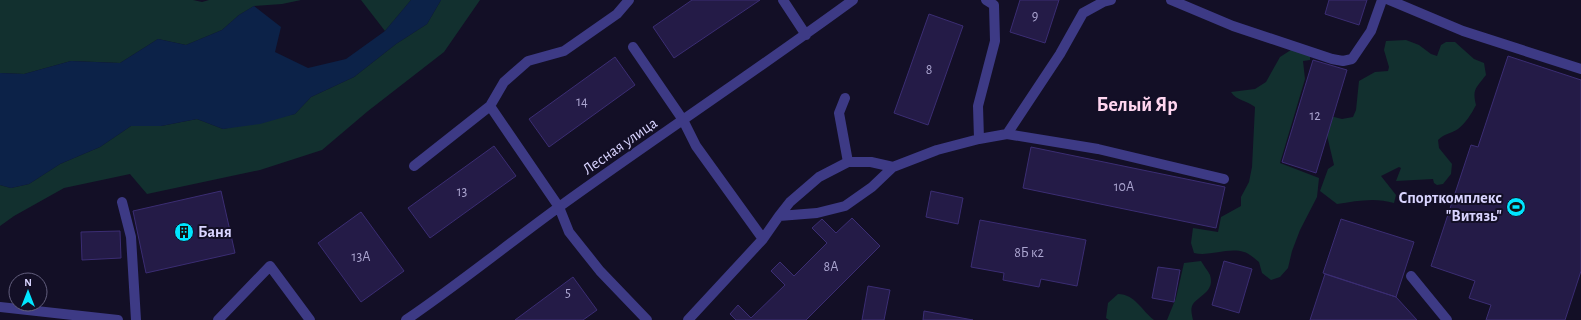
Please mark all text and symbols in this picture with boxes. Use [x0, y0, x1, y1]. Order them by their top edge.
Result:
house number: 9 [1032, 9, 1038, 23]
house number: 8 [926, 63, 932, 77]
house number: 14 [576, 95, 588, 109]
district label: Белый Яр [1096, 95, 1178, 115]
house number: 12 [1309, 109, 1321, 123]
street label: Лесная улица [580, 115, 661, 178]
house number: 10А [1114, 180, 1134, 194]
house number: 13 [457, 185, 468, 199]
place label: Спорткомплекс "Витязь" [1399, 190, 1502, 224]
sports icon: Спорткомплекс "Витязь" [1505, 196, 1527, 218]
building icon: Баня [173, 221, 195, 243]
place label: Баня [198, 224, 232, 240]
house number: 8Б к2 [1014, 246, 1044, 260]
house number: 13А [352, 250, 370, 264]
house number: 8А [824, 260, 838, 274]
north arrow [8, 272, 48, 312]
text: N [24, 277, 32, 288]
house number: 5 [565, 286, 571, 300]

